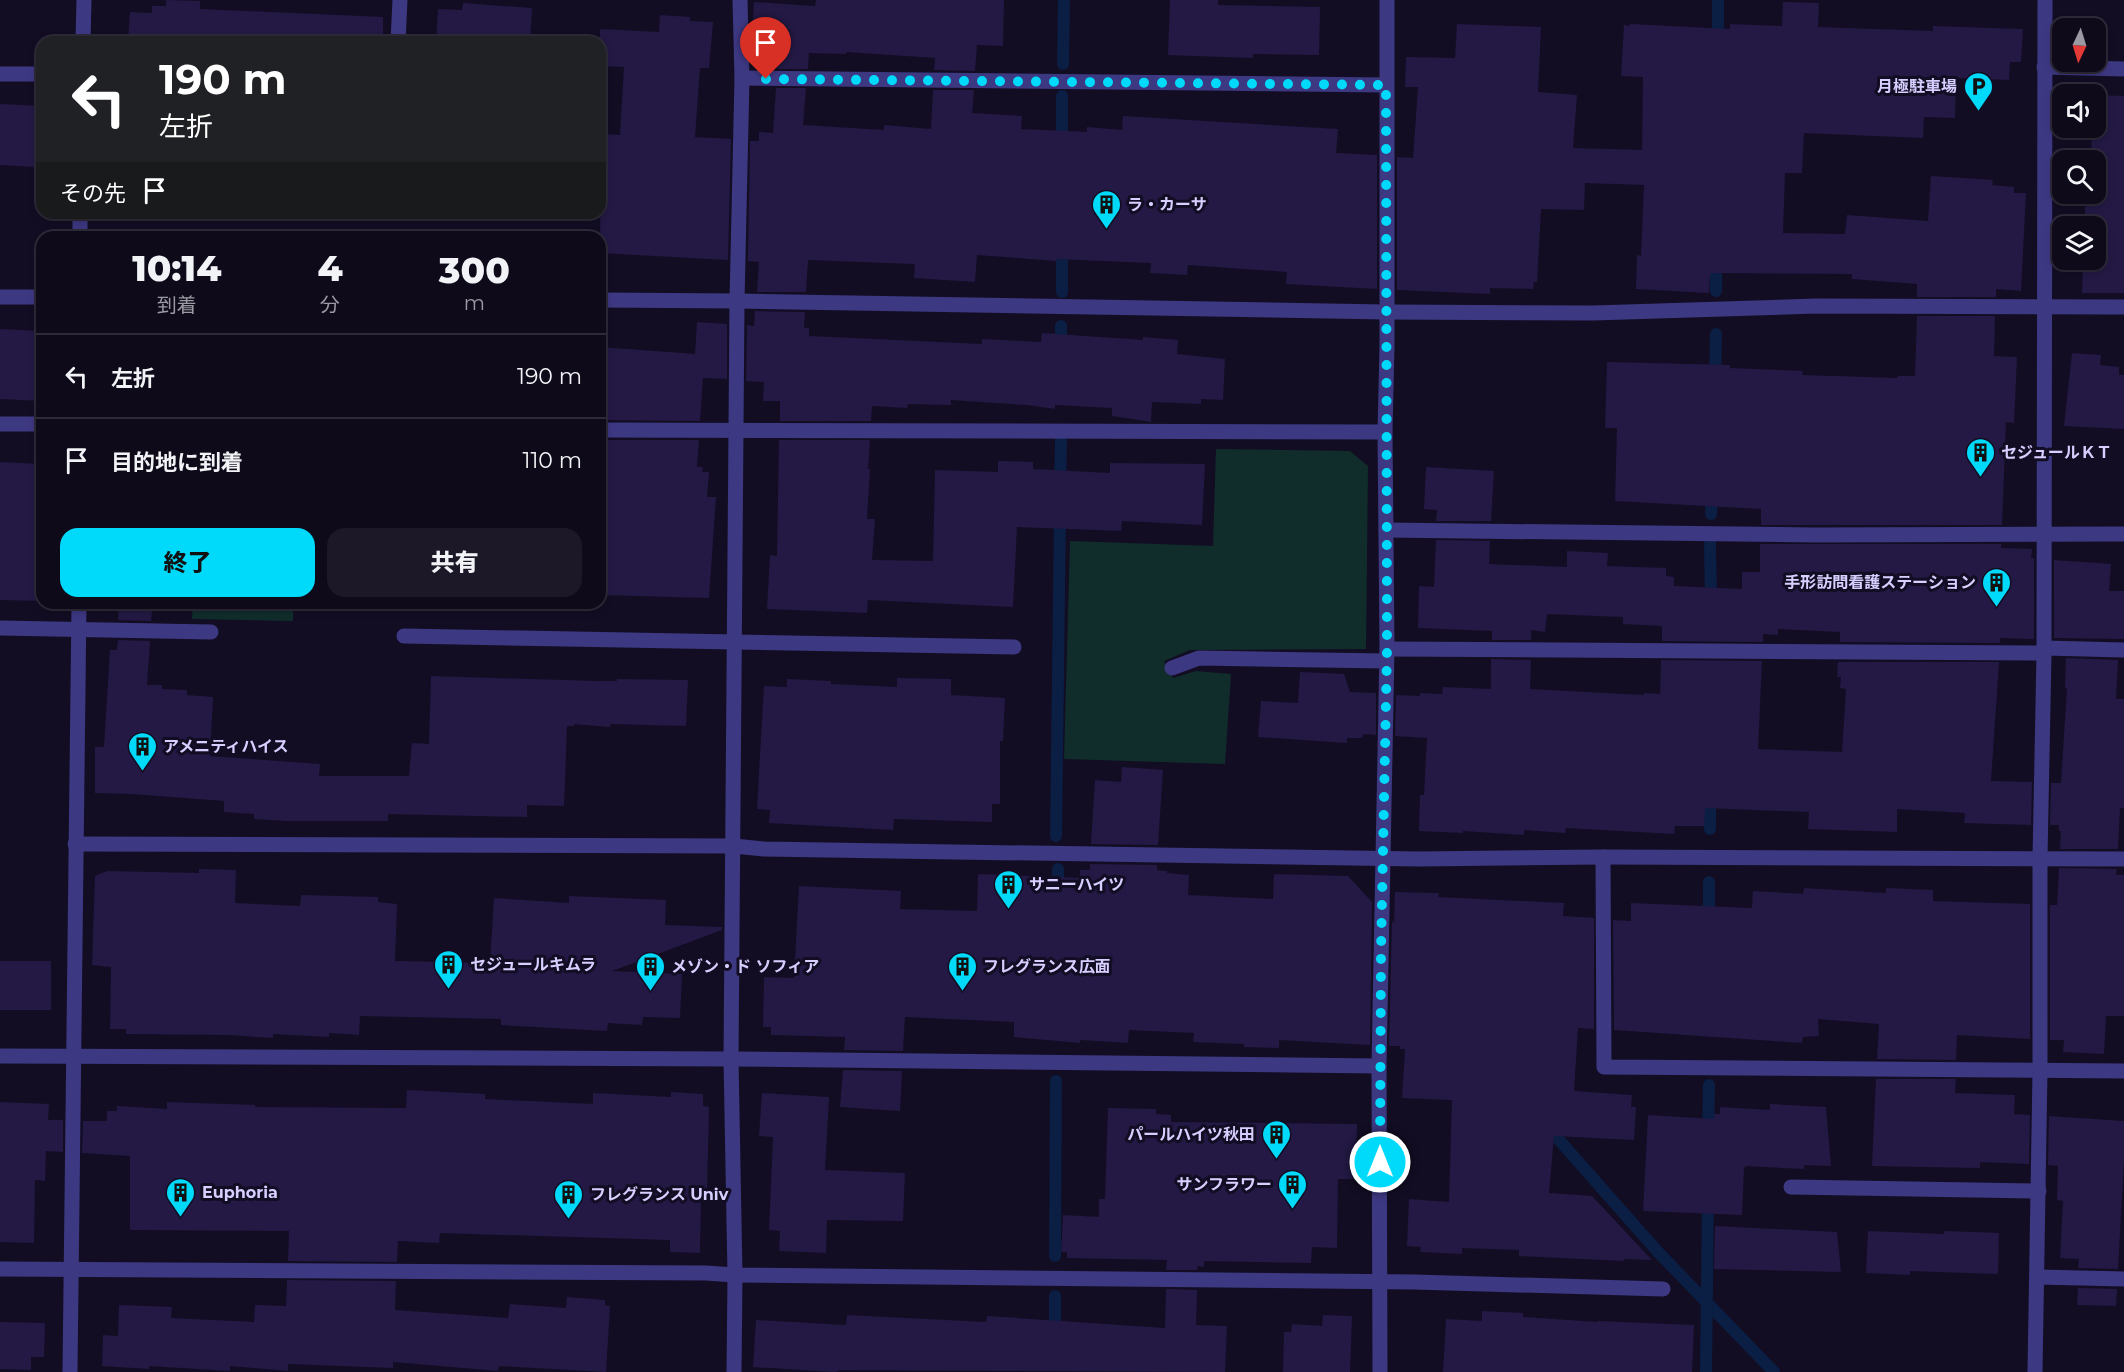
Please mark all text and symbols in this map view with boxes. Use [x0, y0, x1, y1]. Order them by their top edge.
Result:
pin [740, 17, 791, 79]
north arrow [2052, 18, 2106, 72]
map controls [2052, 18, 2106, 270]
icon: arrive [749, 26, 782, 59]
text: 190 m [159, 53, 287, 105]
icon: left [60, 60, 138, 138]
parking icon: 月極駐車場 [1962, 70, 1994, 112]
place label: 月極駐車場 [1877, 77, 1957, 96]
button: sound [2052, 84, 2106, 138]
text: 左折 [159, 110, 213, 143]
button: search [2052, 150, 2106, 204]
icon: arrive [138, 174, 171, 207]
text: その先 [60, 180, 126, 207]
building icon: ラ・カーサ [1090, 188, 1122, 230]
place label: ラ・カーサ [1127, 195, 1207, 214]
button: layers [2052, 216, 2106, 270]
text: 10:14 [132, 246, 221, 290]
text: 4 [317, 246, 343, 290]
text: 300 [439, 248, 510, 292]
text: m [464, 291, 485, 315]
text: 到着 [157, 293, 197, 317]
text: 分 [320, 293, 340, 317]
icon: left [60, 360, 93, 393]
text: 190 m [517, 363, 582, 390]
text: 左折 [111, 365, 155, 392]
building icon: セジュールＫＴ [1964, 436, 1996, 478]
place label: セジュールＫＴ [2001, 443, 2112, 462]
icon: arrive [60, 444, 93, 477]
text: 110 m [522, 447, 582, 474]
text: 目的地に到着 [111, 449, 243, 476]
button: 終了 [60, 528, 315, 597]
button: 共有 [327, 528, 582, 597]
building icon: 手形訪問看護ステーション [1981, 566, 2013, 608]
place label: 手形訪問看護ステーション [1784, 573, 1976, 592]
building icon: アメニティハイス [126, 730, 158, 772]
place label: アメニティハイス [163, 737, 288, 756]
building icon: サニーハイツ [992, 868, 1024, 910]
place label: サニーハイツ [1029, 875, 1124, 894]
building icon: セジュールキムラ [433, 948, 465, 990]
building icon: メゾン・ド ソフィア [634, 950, 666, 992]
building icon: フレグランス広面 [946, 950, 978, 992]
place label: セジュールキムラ [470, 955, 596, 974]
place label: メゾン・ド ソフィア [671, 957, 819, 976]
place label: フレグランス広面 [983, 957, 1111, 976]
building icon: パールハイツ秋田 [1260, 1118, 1292, 1160]
place label: パールハイツ秋田 [1127, 1125, 1255, 1144]
position arrow [1348, 1130, 1412, 1194]
building icon: サンフラワー [1277, 1168, 1309, 1210]
place label: サンフラワー [1176, 1175, 1272, 1194]
building icon: Euphoria [165, 1176, 197, 1218]
building icon: フレグランス Univ [553, 1178, 585, 1220]
place label: Euphoria [202, 1183, 278, 1202]
place label: フレグランス Univ [590, 1185, 729, 1204]

